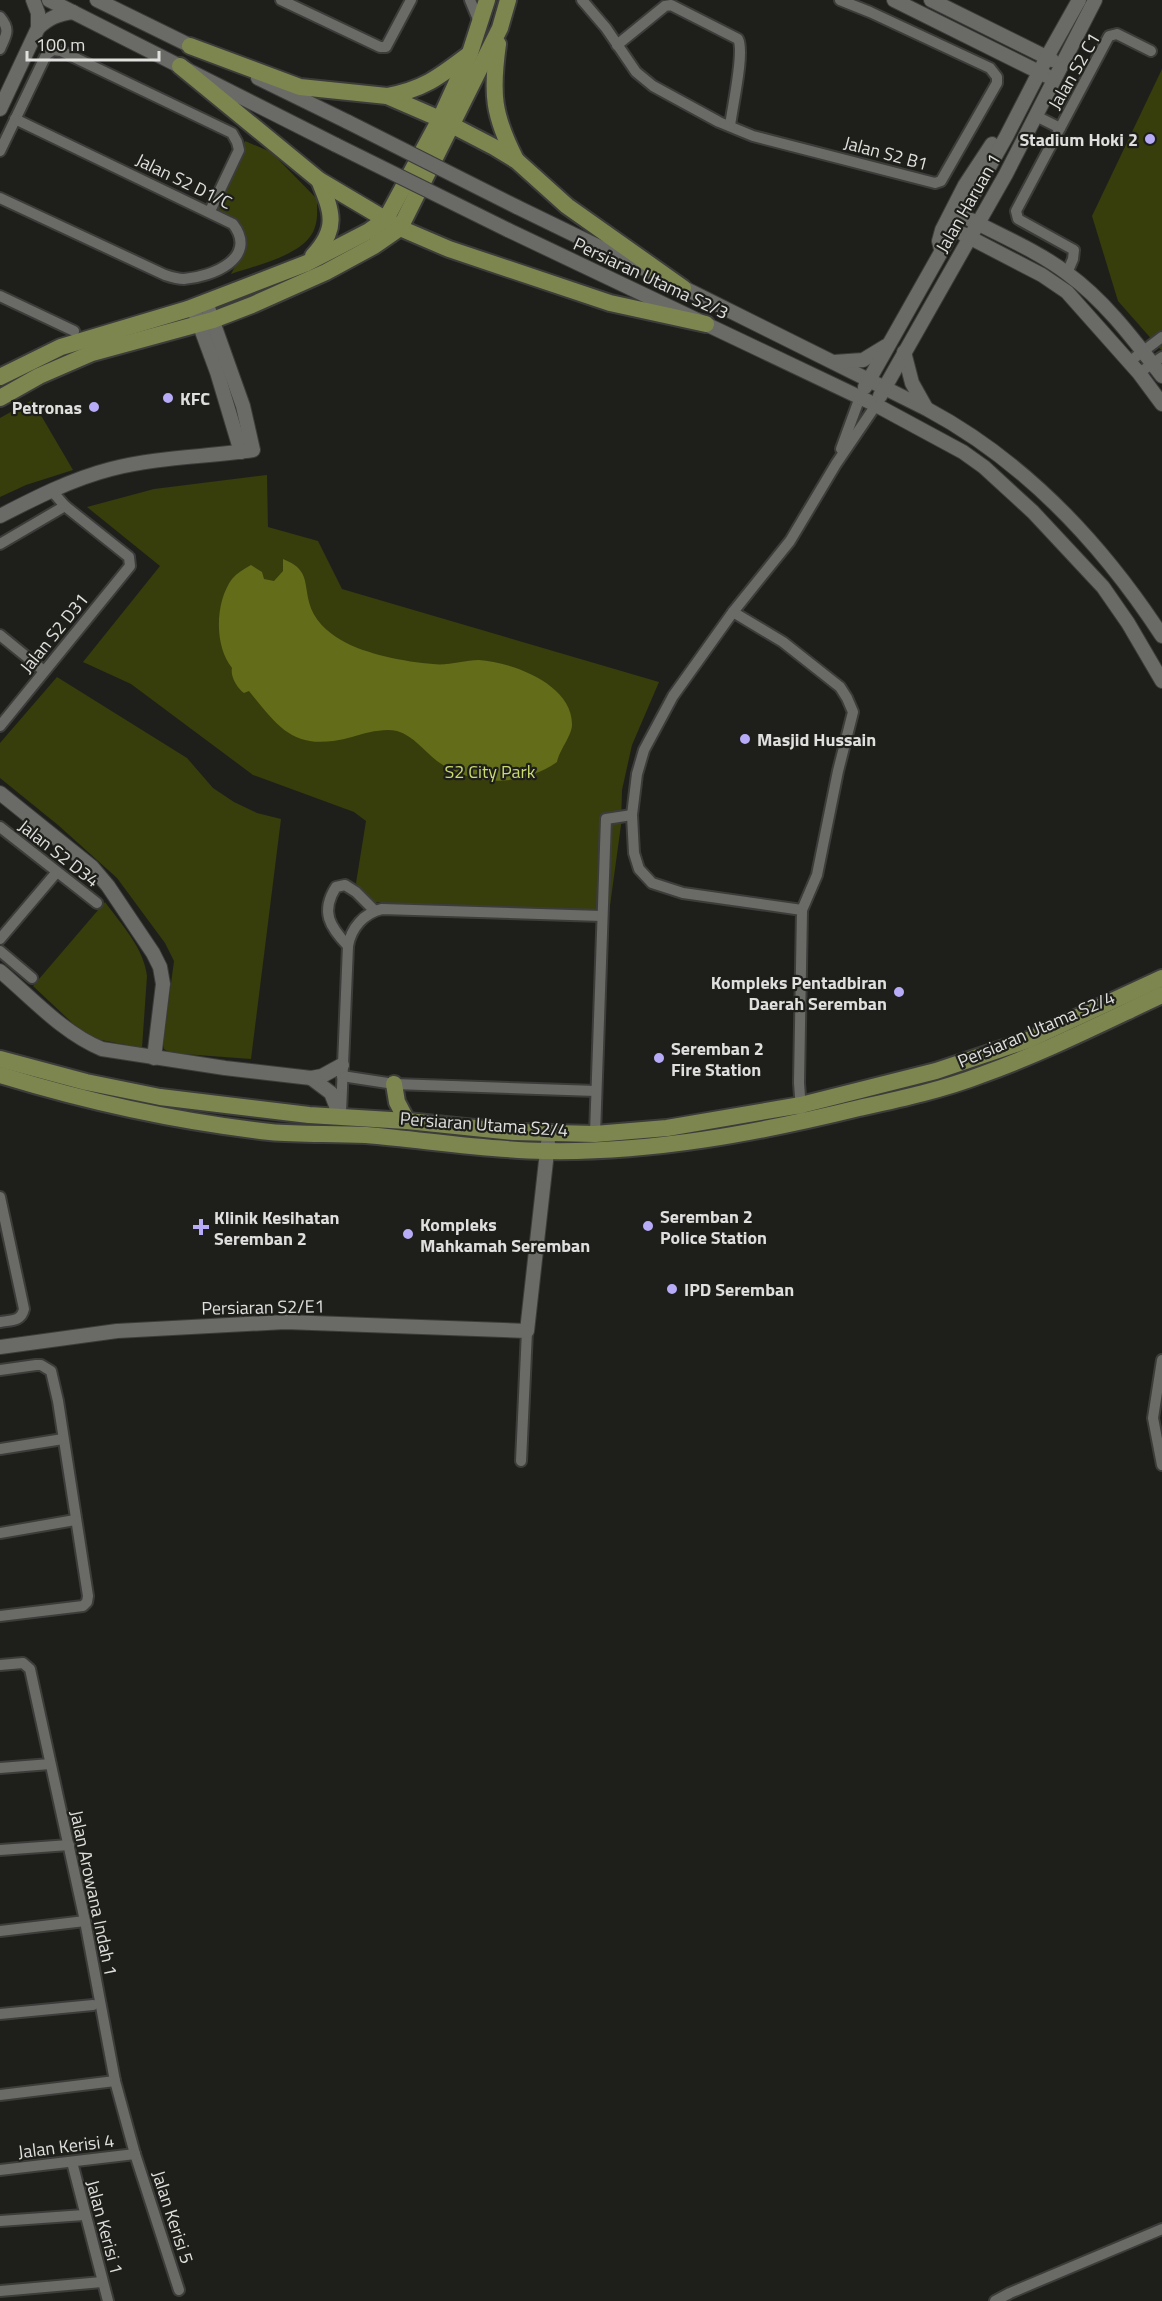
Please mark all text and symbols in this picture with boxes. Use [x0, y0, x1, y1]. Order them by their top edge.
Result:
scale bar [27, 24, 159, 62]
street label: Jalan S2 C1 [1041, 28, 1107, 114]
text: 100 m [36, 31, 85, 58]
place label: Stadium Hoki 2 [1019, 126, 1138, 153]
street label: Jalan S2 B1 [841, 129, 931, 177]
marker: Stadium Hoki 2 [1143, 132, 1157, 146]
street label: Jalan S2 D1/C [132, 146, 237, 216]
street label: Jalan Haruan 1 [929, 148, 1007, 258]
street label: Persiaran Utama S2/3 [569, 230, 733, 326]
place label: KFC [180, 385, 210, 412]
marker: KFC [161, 391, 175, 405]
place label: Petronas [12, 394, 82, 421]
marker: Petronas [87, 400, 101, 414]
street label: Jalan S2 D31 [13, 587, 95, 679]
place label: Masjid Hussain [757, 726, 876, 753]
marker: Masjid Hussain [738, 732, 752, 746]
park label: S2 City Park [445, 758, 536, 785]
street label: Jalan S2 D34 [13, 813, 105, 893]
place label: Kompleks Pentadbiran Daerah Seremban [711, 969, 887, 1017]
street label: Persiaran Utama S2/4 [953, 984, 1119, 1074]
marker: Kompleks Pentadbiran Daerah Seremban [892, 985, 906, 999]
place label: Seremban 2 Fire Station [671, 1035, 764, 1083]
marker: Seremban 2 Fire Station [652, 1051, 666, 1065]
street label: Persiaran Utama S2/4 [399, 1105, 569, 1143]
place label: Seremban 2 Police Station [660, 1203, 767, 1251]
place label: Klinik Kesihatan Seremban 2 [214, 1204, 340, 1252]
place label: Kompleks Mahkamah Seremban [420, 1211, 590, 1259]
marker: Klinik Kesihatan Seremban 2 [192, 1218, 210, 1236]
marker: Seremban 2 Police Station [641, 1219, 655, 1233]
marker: Kompleks Mahkamah Seremban [401, 1227, 415, 1241]
place label: IPD Seremban [684, 1276, 794, 1303]
marker: IPD Seremban [665, 1282, 679, 1296]
street label: Persiaran S2/E1 [201, 1292, 325, 1322]
street label: Jalan Arowana Indah 1 [63, 1808, 125, 1978]
street label: Jalan Kerisi 4 [16, 2127, 116, 2165]
street label: Jalan Kerisi 5 [145, 2167, 201, 2267]
street label: Jalan Kerisi 1 [79, 2177, 131, 2277]

